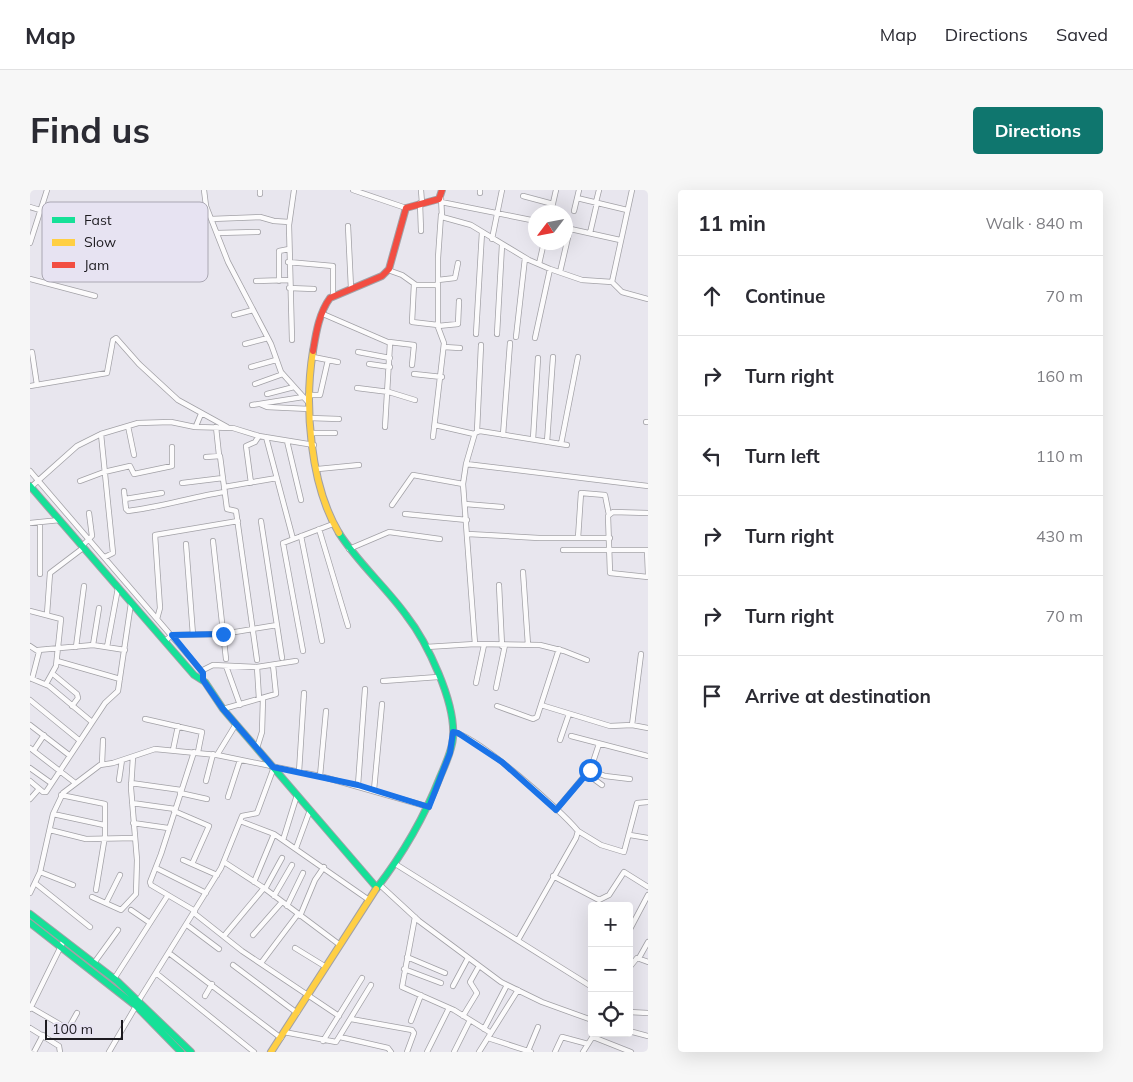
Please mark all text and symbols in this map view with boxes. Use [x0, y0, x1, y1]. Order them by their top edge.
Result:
text: Map [25, 20, 76, 50]
text: Map [880, 23, 917, 46]
text: Directions [945, 23, 1028, 46]
text: Saved [1056, 23, 1108, 46]
button: Directions [973, 107, 1103, 154]
text: Find us [30, 108, 150, 152]
legend [42, 202, 208, 282]
north arrow [528, 205, 573, 250]
text: 11 min [698, 210, 766, 236]
text: Fast [84, 211, 112, 229]
text: Walk · 840 m [985, 213, 1083, 233]
text: Slow [84, 233, 116, 251]
text: Jam [84, 256, 109, 274]
icon: ahead [698, 282, 726, 310]
text: Continue [745, 284, 825, 308]
text: 70 m [1046, 286, 1083, 306]
icon: right [698, 362, 726, 390]
text: Turn right [745, 364, 834, 388]
text: 160 m [1036, 366, 1083, 386]
icon: left [698, 442, 726, 470]
text: Turn left [745, 444, 820, 468]
text: 110 m [1036, 446, 1083, 466]
icon: right [698, 522, 726, 550]
text: Turn right [745, 524, 834, 548]
text: 430 m [1036, 526, 1083, 546]
icon: right [698, 602, 726, 630]
text: Turn right [745, 604, 834, 628]
text: 70 m [1046, 606, 1083, 626]
route end [212, 623, 235, 646]
icon: arrive [698, 682, 726, 710]
text: Arrive at destination [745, 684, 931, 708]
route start [579, 759, 602, 782]
map controls [588, 902, 633, 1037]
button: + [588, 902, 633, 947]
button: − [588, 947, 633, 992]
button: locate [588, 992, 633, 1037]
scale bar [45, 1017, 122, 1040]
text: 100 m [52, 1020, 93, 1038]

